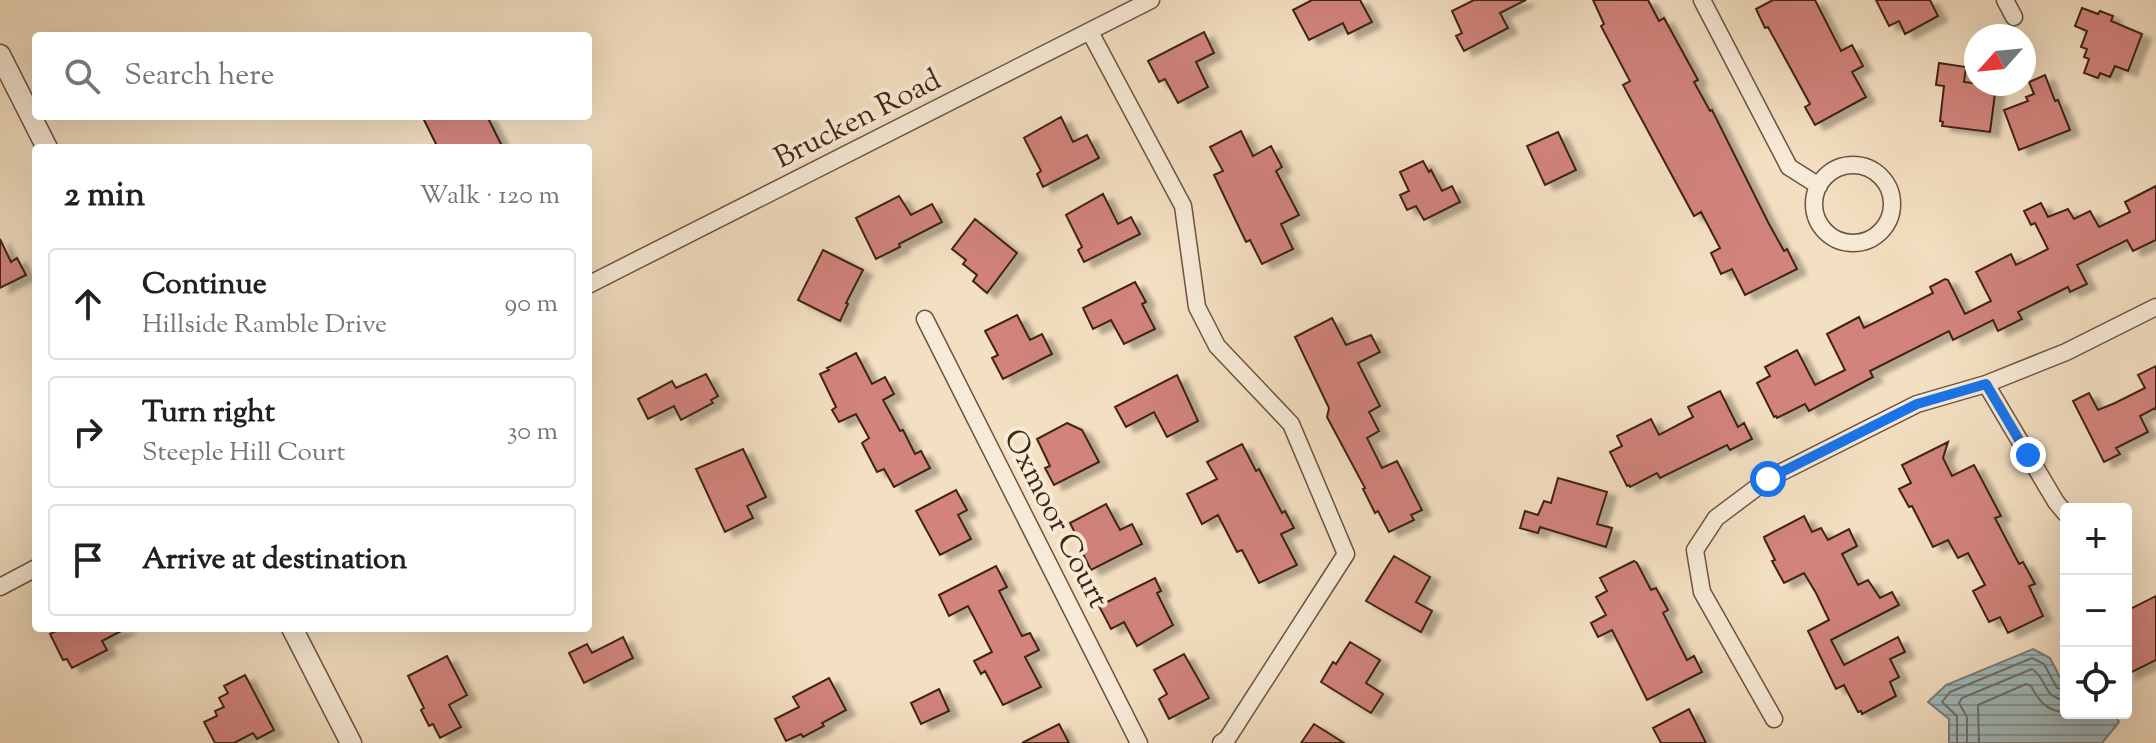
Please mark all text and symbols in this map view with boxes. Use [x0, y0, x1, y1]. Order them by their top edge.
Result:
north arrow [1964, 24, 2036, 96]
search box [32, 32, 592, 120]
icon: search [60, 54, 104, 98]
text: Search here [124, 55, 274, 98]
street label: Brucken Road [767, 60, 949, 181]
text: 2 min [64, 172, 145, 221]
text: Walk · 120 m [420, 178, 560, 215]
text: Continue [142, 264, 267, 307]
icon: ahead [66, 282, 110, 326]
text: 90 m [505, 286, 558, 323]
text: Hillside Ramble Drive [142, 307, 387, 344]
text: Turn right [142, 392, 275, 435]
icon: right [66, 410, 110, 454]
text: 30 m [507, 414, 558, 451]
street label: Oxmoor Court [991, 422, 1118, 616]
text: Steeple Hill Court [142, 435, 345, 472]
route end [2010, 437, 2046, 473]
route start [1750, 461, 1786, 497]
map controls [2060, 503, 2132, 719]
button: + [2060, 503, 2132, 575]
icon: arrive [66, 538, 110, 582]
text: Arrive at destination [142, 539, 407, 582]
button: − [2060, 575, 2132, 647]
button: locate [2060, 647, 2132, 719]

